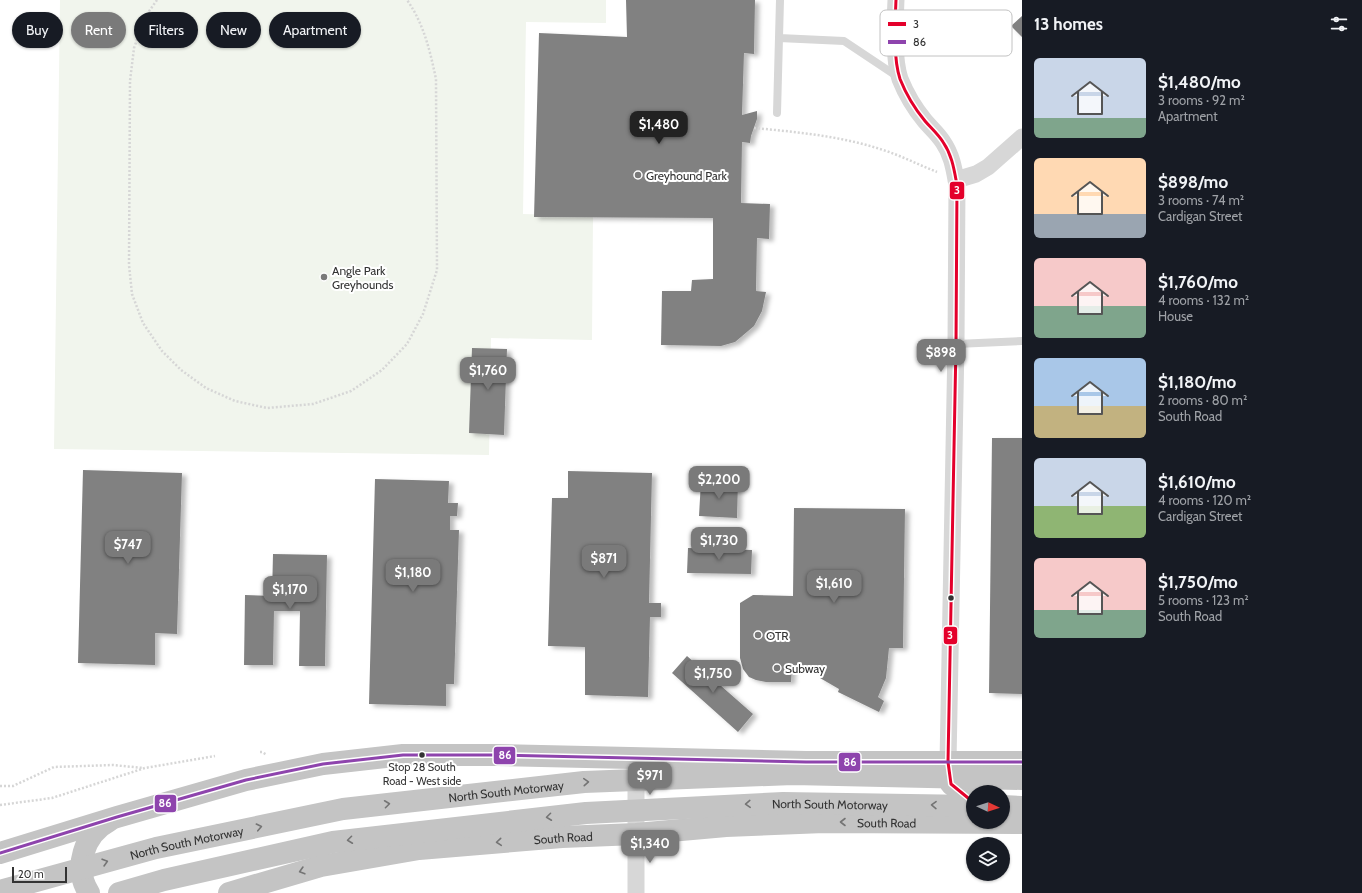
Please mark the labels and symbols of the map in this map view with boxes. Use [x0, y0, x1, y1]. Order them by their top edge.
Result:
legend [880, 10, 1012, 56]
text: 3 [913, 17, 919, 31]
text: 86 [913, 35, 926, 49]
pin: $1,480 [626, 111, 692, 145]
place label: Greyhound Park [646, 168, 727, 183]
marker: Greyhound Park [633, 170, 643, 180]
line badge: 3 [949, 181, 965, 200]
text: 3 [954, 183, 960, 197]
place label: Angle Park Greyhounds [332, 263, 394, 292]
marker: Angle Park Greyhounds [319, 272, 329, 282]
pin: $898 [917, 339, 965, 373]
pin: $1,760 [455, 357, 521, 391]
pin: $2,200 [686, 466, 752, 500]
pin: $1,730 [686, 527, 752, 561]
pin: $747 [104, 531, 152, 565]
pin: $871 [580, 545, 628, 579]
pin: $1,180 [380, 559, 446, 593]
pin: $1,610 [801, 570, 867, 604]
pin: $1,170 [257, 576, 323, 610]
unlabelled marker [946, 593, 956, 603]
line badge: 3 [943, 626, 958, 645]
place label: OTR [766, 628, 789, 643]
text: 3 [947, 628, 953, 642]
marker: OTR [753, 630, 763, 640]
pin: $1,750 [680, 660, 746, 694]
place label: Subway [785, 661, 825, 676]
marker: Subway [772, 663, 782, 673]
line badge: 86 [493, 746, 516, 765]
text: 86 [499, 748, 511, 762]
marker: Stop 28 South Road - West side [417, 750, 427, 760]
line badge: 86 [838, 752, 861, 772]
text: 86 [844, 755, 856, 769]
place label: Stop 28 South Road - West side [383, 760, 462, 788]
pin: $971 [626, 762, 674, 796]
street label: North South Motorway [448, 777, 565, 805]
one-way arrow [582, 777, 589, 786]
north arrow [966, 785, 1010, 829]
line badge: 86 [154, 794, 177, 813]
street label: North South Motorway [772, 795, 888, 812]
text: 86 [159, 796, 171, 810]
one-way arrow [384, 800, 390, 809]
one-way arrow [745, 800, 751, 809]
one-way arrow [931, 801, 937, 809]
one-way arrow [545, 812, 552, 821]
street label: South Road [857, 815, 916, 830]
one-way arrow [840, 818, 846, 826]
street label: North South Motorway [128, 822, 245, 862]
one-way arrow [256, 823, 262, 831]
street label: South Road [533, 828, 593, 847]
pin: $1,340 [617, 830, 683, 864]
one-way arrow [347, 835, 353, 844]
one-way arrow [496, 837, 502, 846]
one-way arrow [101, 858, 108, 867]
scale bar [12, 865, 67, 884]
one-way arrow [299, 866, 306, 875]

